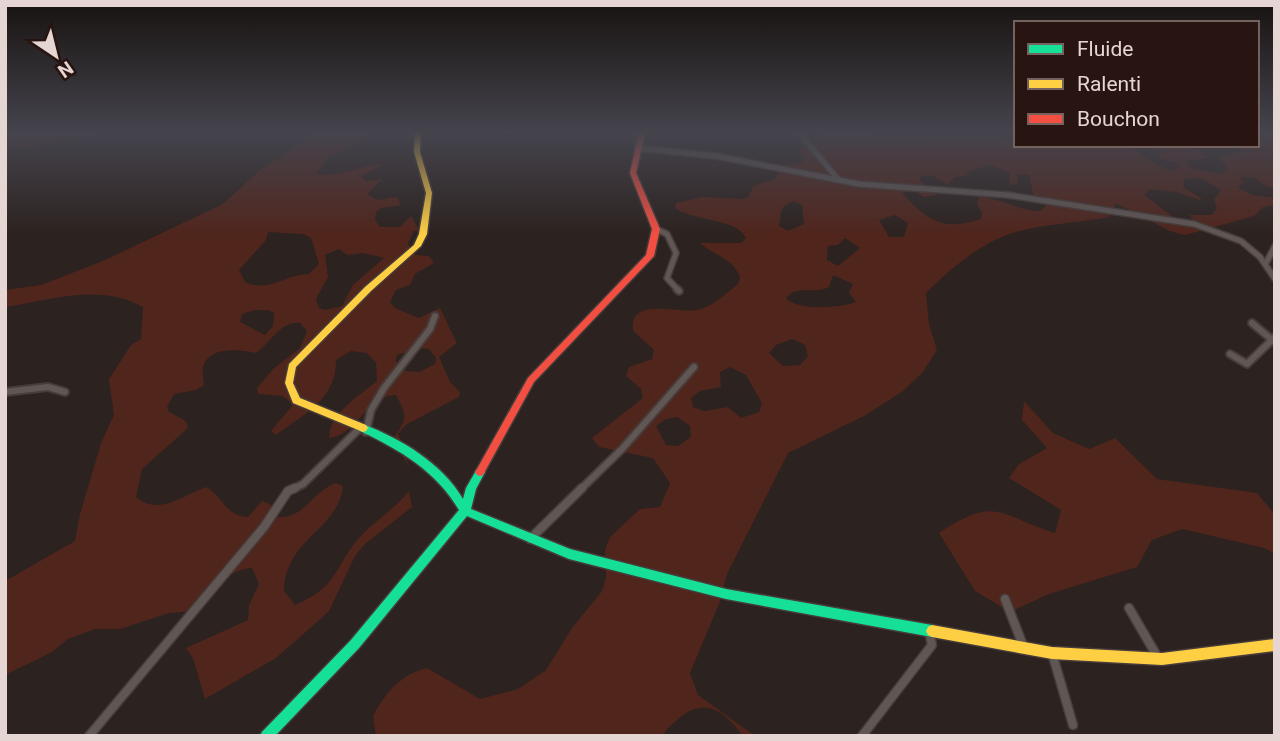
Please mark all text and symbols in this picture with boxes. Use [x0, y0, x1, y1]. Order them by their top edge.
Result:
north arrow [21, 21, 91, 91]
legend [1014, 21, 1259, 147]
text: Fluide [1077, 37, 1133, 61]
text: N [53, 56, 78, 83]
text: Ralenti [1077, 72, 1141, 96]
text: Bouchon [1077, 107, 1160, 131]

